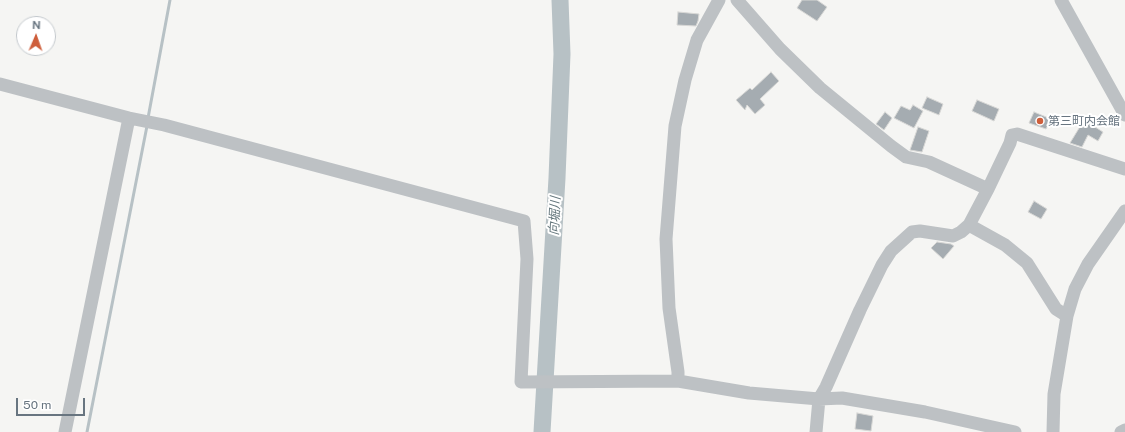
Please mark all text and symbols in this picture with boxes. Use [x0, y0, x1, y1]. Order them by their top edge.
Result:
north arrow [16, 16, 56, 56]
text: N [32, 19, 41, 31]
place label: 第三町内会館 [1048, 114, 1120, 128]
marker: 第三町内会館 [1035, 116, 1045, 126]
water label: 向堀川 [546, 196, 564, 236]
scale bar [18, 390, 87, 416]
text: 50 m [23, 398, 51, 412]

